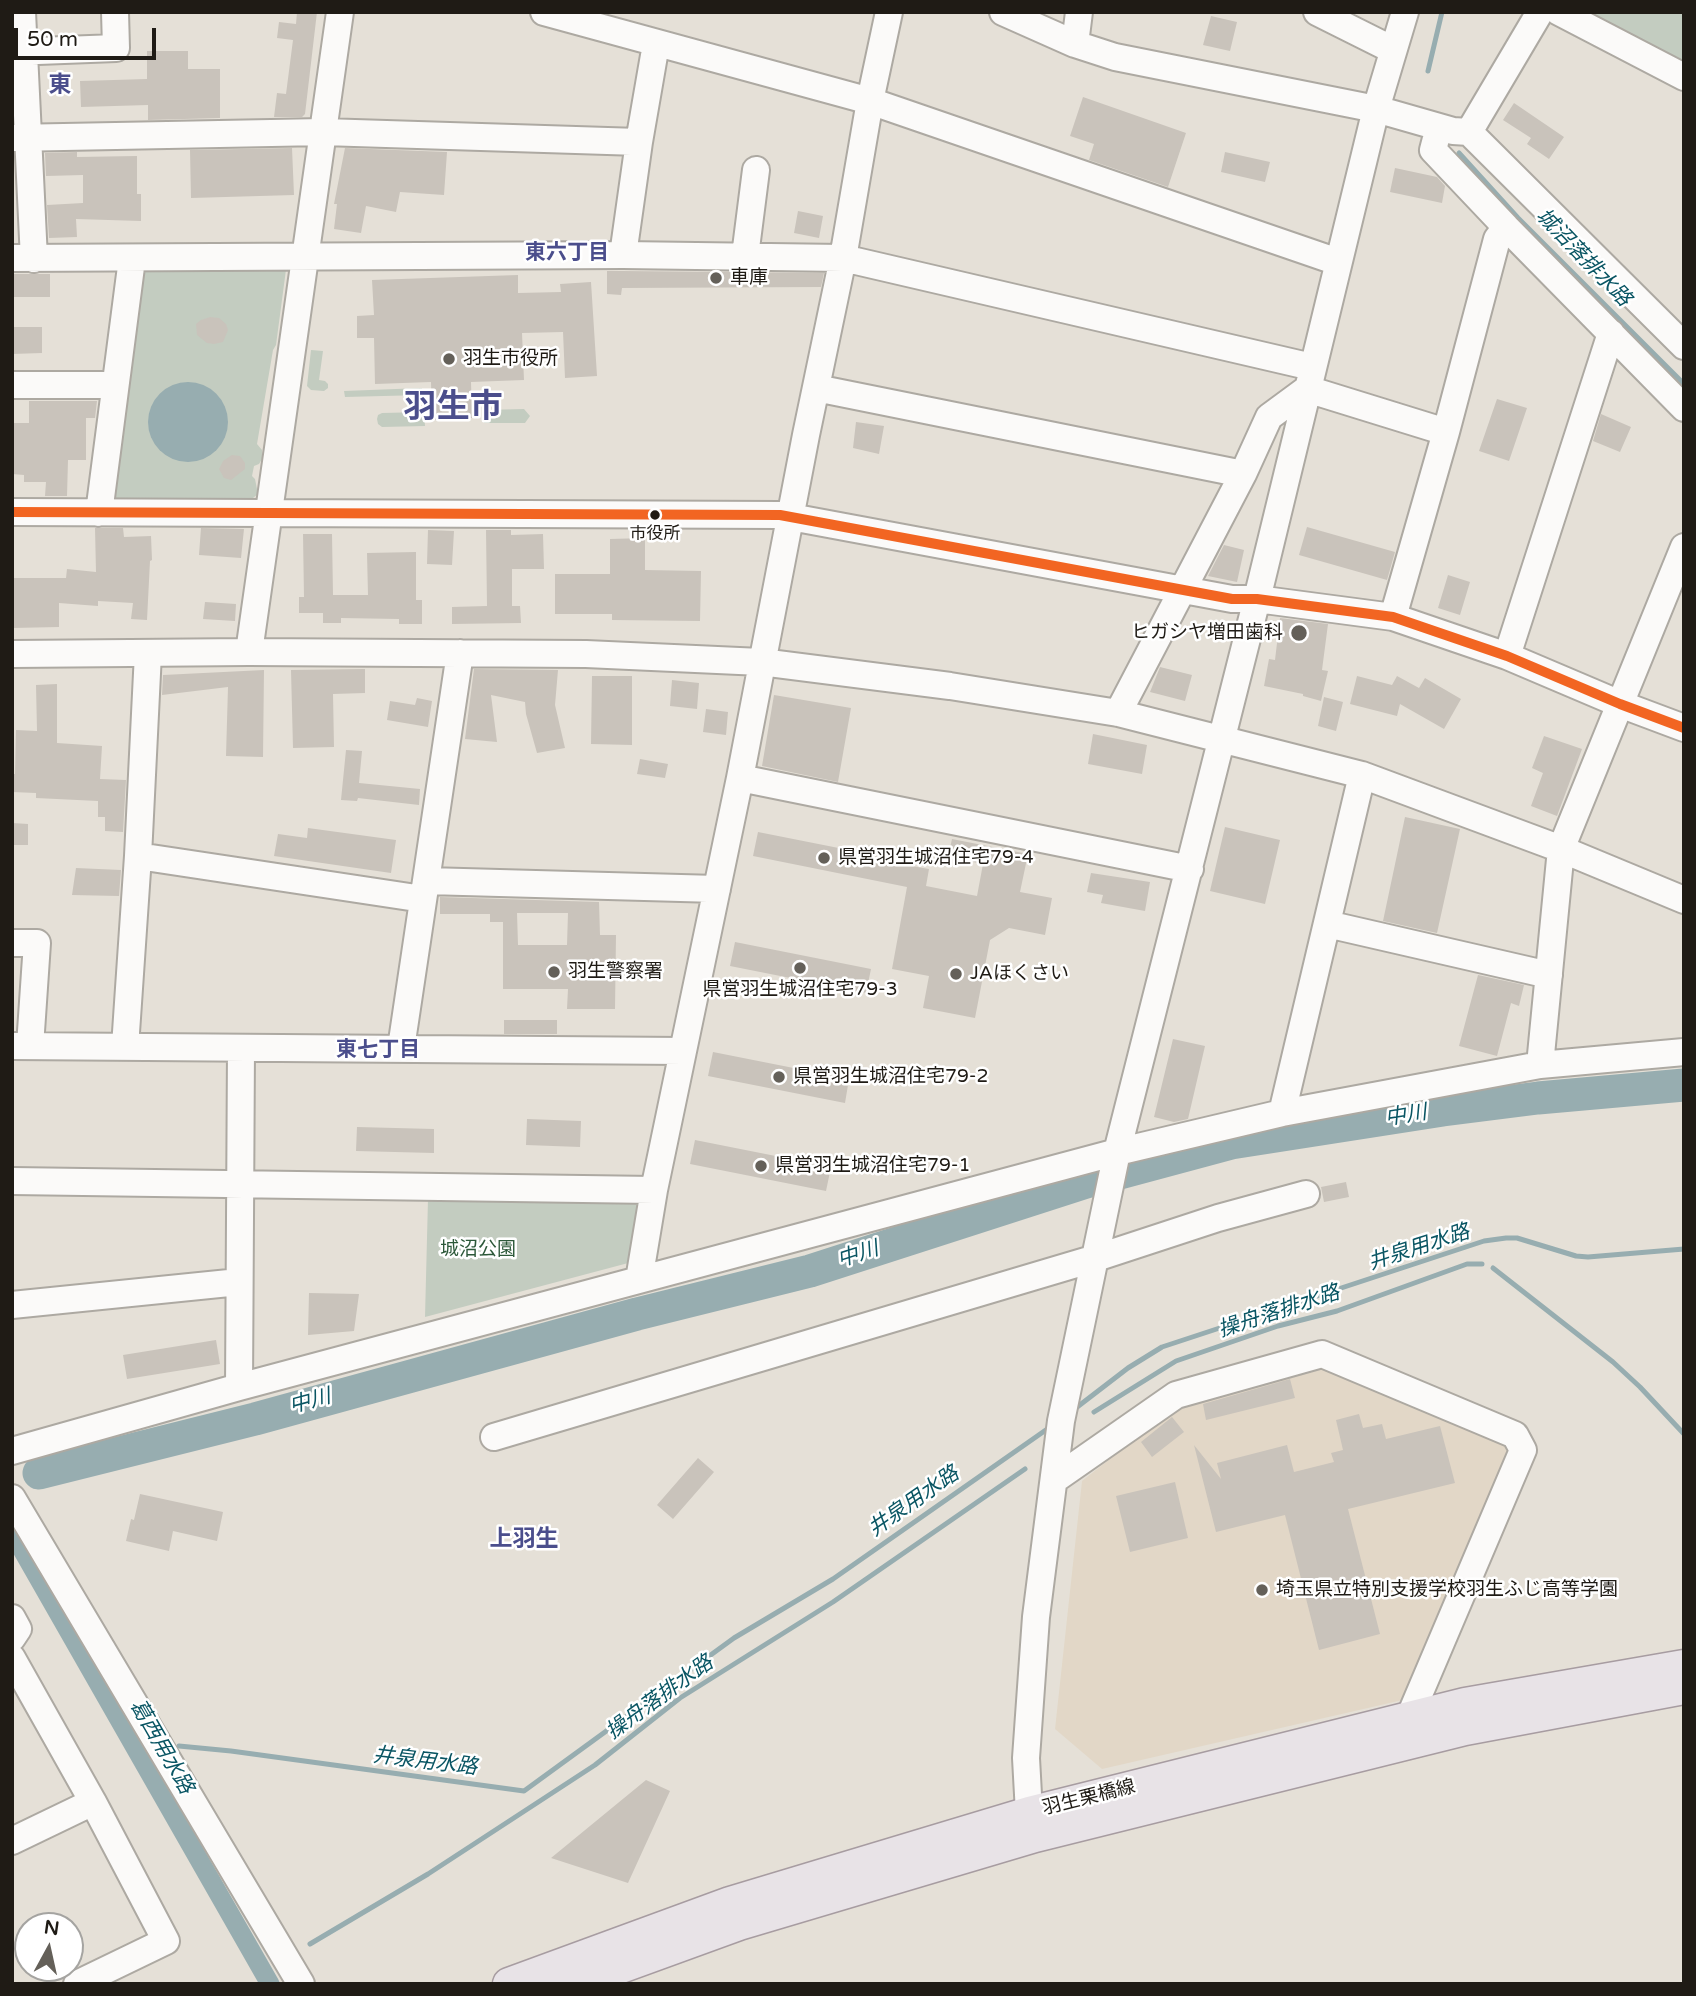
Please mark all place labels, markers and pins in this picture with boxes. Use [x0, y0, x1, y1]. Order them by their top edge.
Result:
place label: 車庫 [730, 267, 768, 289]
marker: 車庫 [708, 270, 724, 286]
place label: 羽生市役所 [463, 348, 558, 370]
marker: 羽生市役所 [441, 351, 457, 367]
marker: 市役所 [648, 508, 662, 522]
place label: 市役所 [630, 525, 680, 545]
place label: ヒガシヤ増田歯科 [1131, 622, 1283, 644]
marker: ヒガシヤ増田歯科 [1289, 623, 1309, 643]
place label: 県営羽生城沼住宅79-4 [838, 847, 1034, 869]
marker: 県営羽生城沼住宅79-4 [816, 850, 832, 866]
marker: 県営羽生城沼住宅79-3 [792, 960, 808, 976]
place label: 羽生警察署 [568, 961, 663, 983]
place label: JAほくさい [970, 963, 1069, 985]
marker: 羽生警察署 [546, 964, 562, 980]
marker: JAほくさい [948, 966, 964, 982]
place label: 県営羽生城沼住宅79-3 [702, 979, 898, 1001]
place label: 県営羽生城沼住宅79-2 [793, 1066, 989, 1088]
marker: 県営羽生城沼住宅79-2 [771, 1069, 787, 1085]
place label: 県営羽生城沼住宅79-1 [775, 1155, 971, 1177]
marker: 県営羽生城沼住宅79-1 [753, 1158, 769, 1174]
place label: 埼玉県立特別支援学校羽生ふじ高等学園 [1276, 1579, 1618, 1601]
marker: 埼玉県立特別支援学校羽生ふじ高等学園 [1254, 1582, 1270, 1598]

